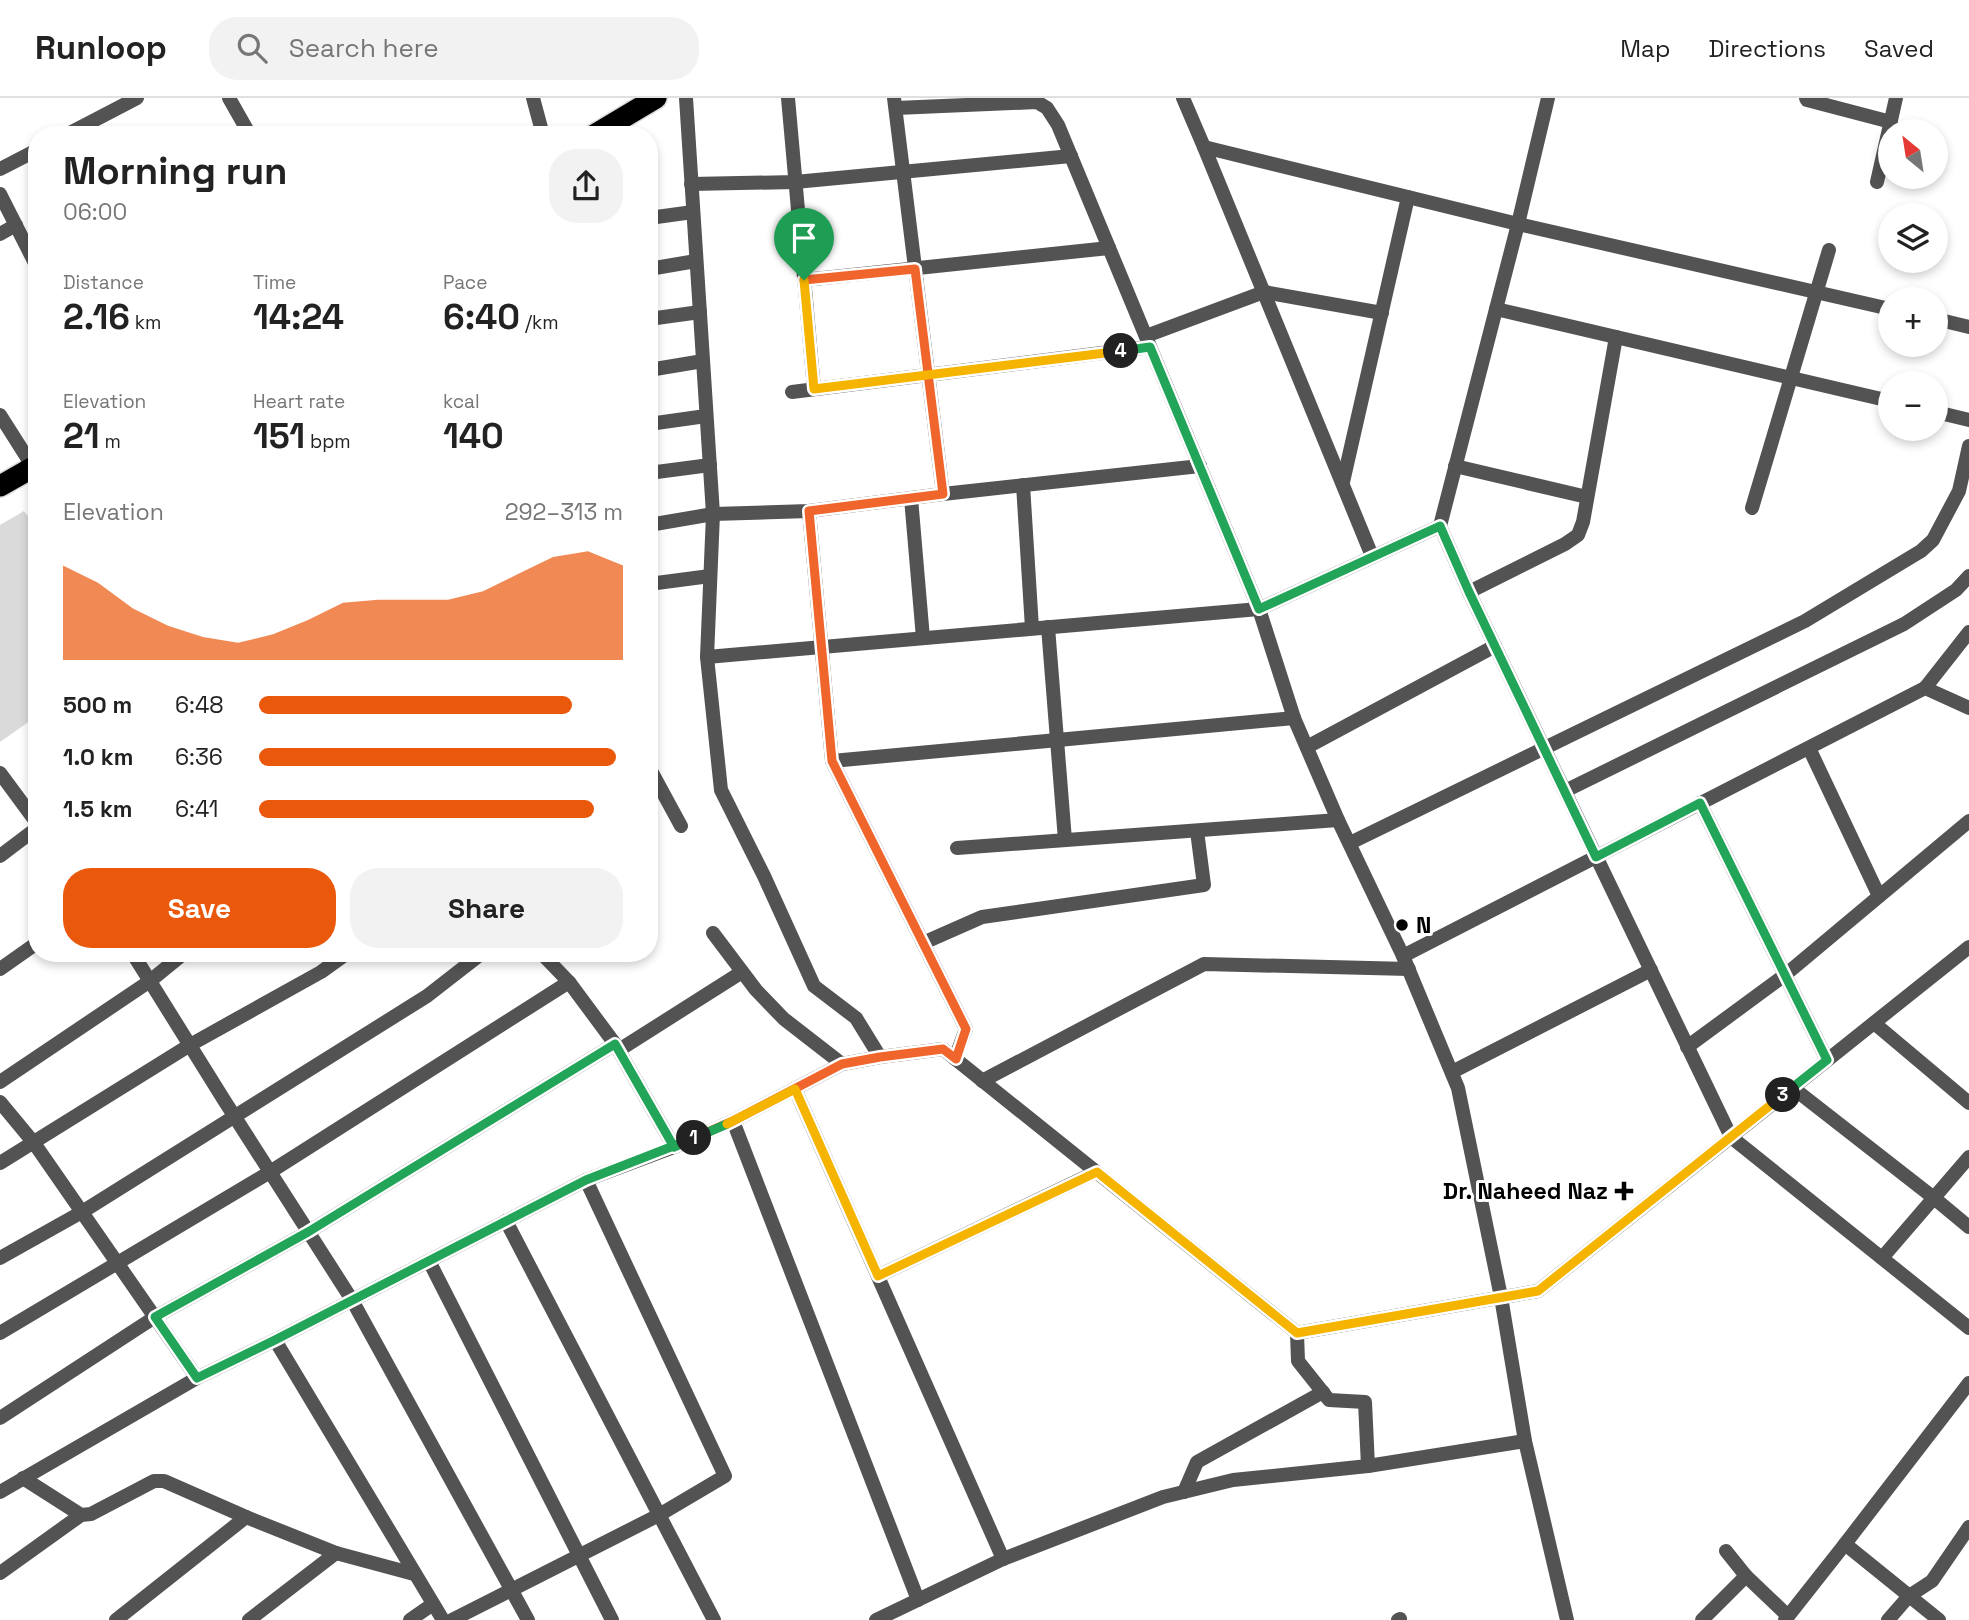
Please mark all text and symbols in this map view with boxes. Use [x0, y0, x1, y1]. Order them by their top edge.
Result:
search box [209, 17, 699, 80]
text: Runloop [35, 27, 167, 69]
icon: search [233, 29, 271, 67]
text: Search here [289, 31, 439, 65]
text: Map [1620, 33, 1670, 64]
text: Directions [1708, 33, 1826, 64]
text: Saved [1864, 33, 1934, 64]
north arrow [1878, 119, 1948, 189]
map controls [1878, 119, 1948, 441]
text: Morning run [63, 147, 288, 195]
button: share [549, 149, 623, 223]
text: 06:00 [63, 197, 127, 227]
button: layers [1878, 203, 1948, 273]
pin [774, 208, 834, 280]
icon: arrive [785, 219, 823, 257]
text: Distance [63, 270, 144, 295]
text: Time [253, 270, 296, 295]
text: Pace [443, 270, 487, 295]
button: + [1878, 287, 1948, 357]
text: 2.16 [63, 295, 130, 339]
text: 14:24 [253, 295, 344, 339]
text: 6:40 [443, 295, 520, 339]
text: km [130, 310, 161, 335]
text: /km [520, 310, 559, 335]
pin: 4 [1104, 334, 1138, 368]
text: 4 [1114, 338, 1127, 363]
button: − [1878, 371, 1948, 441]
text: Elevation [63, 389, 146, 414]
text: Heart rate [253, 389, 345, 414]
text: kcal [443, 389, 480, 414]
text: 21 [63, 414, 100, 458]
text: 151 [253, 414, 305, 458]
text: 140 [443, 414, 504, 458]
text: m [100, 429, 121, 454]
text: bpm [305, 429, 351, 454]
text: Elevation [63, 497, 164, 527]
text: 292–313 m [505, 497, 623, 527]
text: 500 m [63, 690, 132, 720]
text: 6:48 [175, 690, 224, 720]
text: 1.0 km [63, 742, 133, 772]
text: 6:36 [175, 742, 223, 772]
text: 1.5 km [63, 794, 133, 824]
text: 6:41 [175, 794, 218, 824]
button: Save [63, 868, 336, 948]
button: Share [350, 868, 623, 948]
place label: N [1416, 910, 1431, 940]
marker: N [1394, 917, 1410, 933]
pin: 3 [1766, 1077, 1800, 1112]
text: 3 [1777, 1082, 1788, 1107]
pin: 1 [676, 1121, 712, 1156]
text: 1 [689, 1125, 698, 1150]
place label: Dr. Naheed Naz [1443, 1176, 1608, 1206]
marker: Dr. Naheed Naz [1614, 1181, 1634, 1201]

